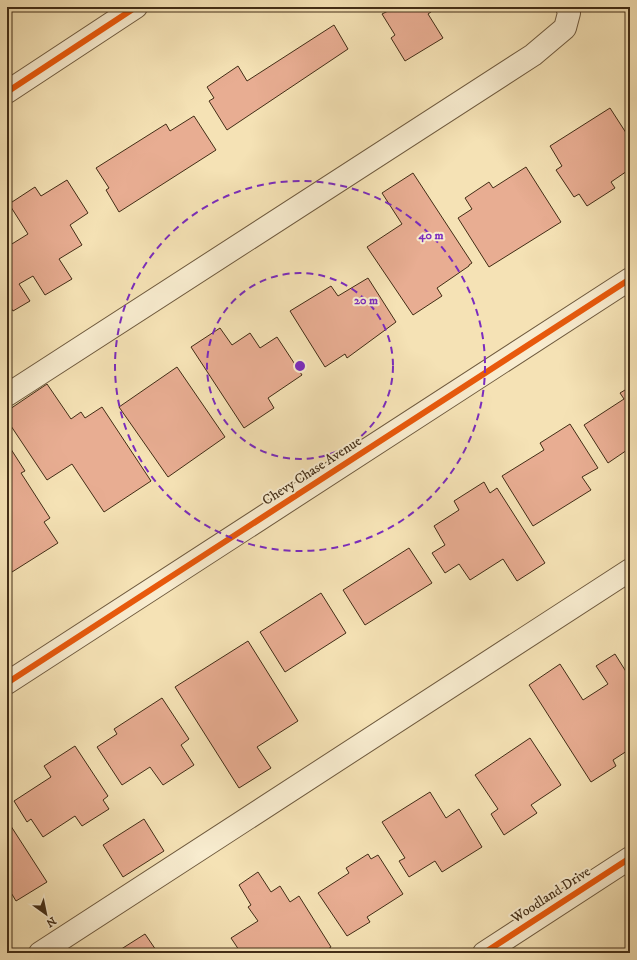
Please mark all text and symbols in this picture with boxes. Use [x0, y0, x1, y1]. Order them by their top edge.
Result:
text: 40 m [418, 228, 443, 243]
text: 20 m [354, 293, 378, 308]
centre of rings [293, 359, 307, 373]
street label: Chevy Chase Avenue [259, 432, 365, 510]
street label: Woodland Drive [507, 862, 594, 928]
north arrow [26, 894, 66, 934]
text: N [43, 913, 59, 930]

